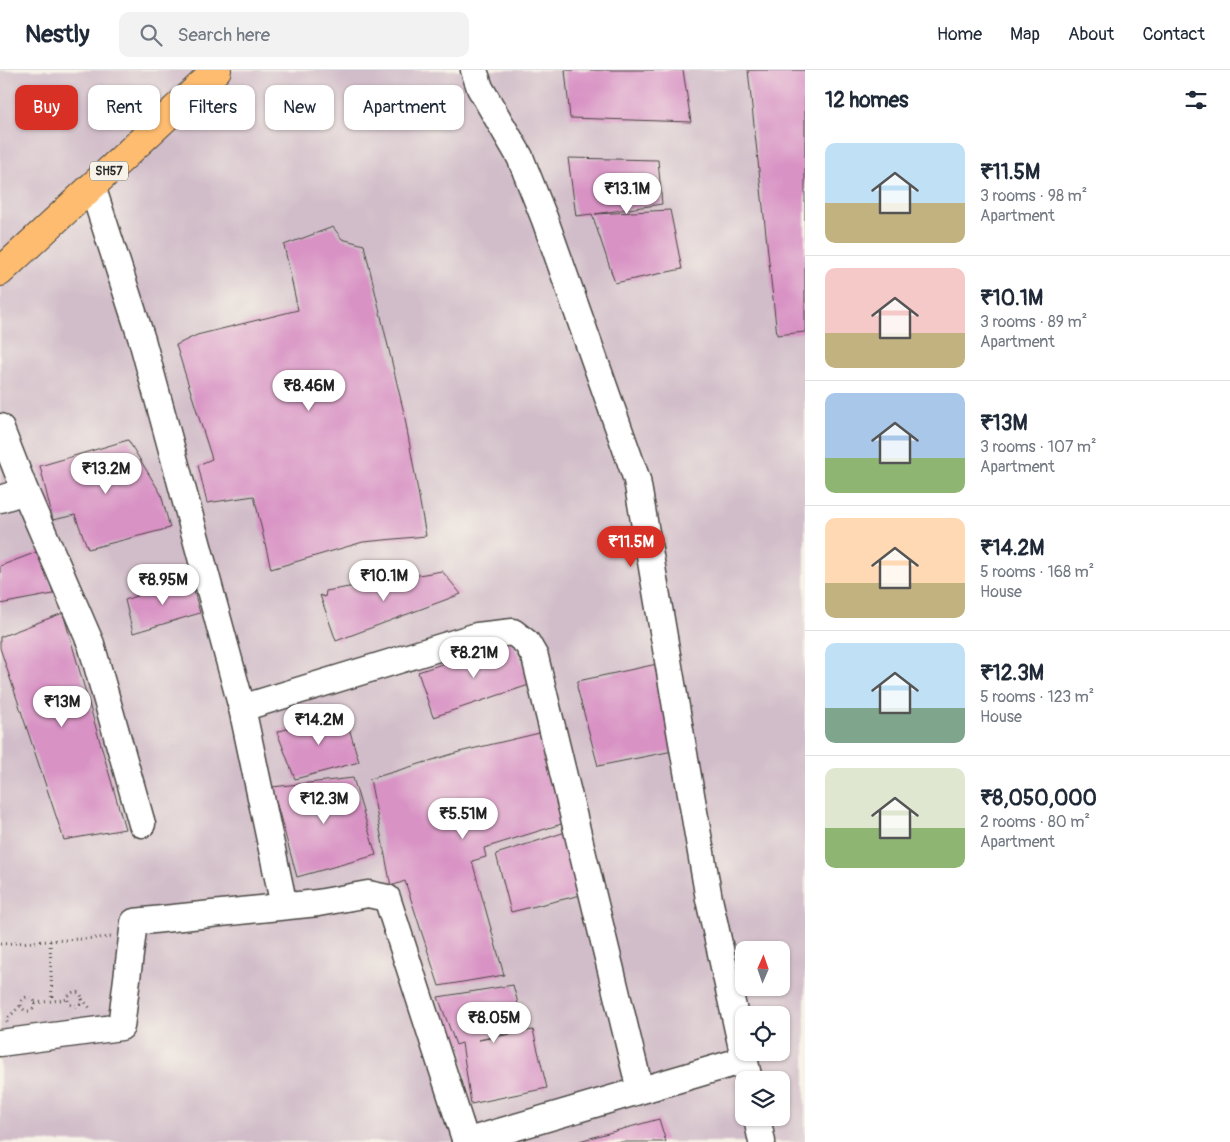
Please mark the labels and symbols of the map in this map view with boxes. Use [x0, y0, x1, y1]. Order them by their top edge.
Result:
road number: SH57 [90, 162, 128, 180]
pin: ₹13.1M [586, 172, 668, 215]
pin: ₹8.46M [268, 370, 350, 412]
pin: ₹13.2M [65, 452, 147, 495]
pin: ₹11.5M [590, 526, 672, 568]
pin: ₹10.1M [343, 560, 425, 602]
pin: ₹8.95M [122, 564, 204, 606]
pin: ₹8.21M [433, 636, 515, 679]
pin: ₹13M [32, 686, 92, 728]
pin: ₹14.2M [278, 704, 360, 746]
pin: ₹12.3M [283, 782, 365, 825]
pin: ₹5.51M [422, 798, 504, 840]
north arrow [735, 941, 790, 996]
pin: ₹8.05M [453, 1002, 535, 1044]

